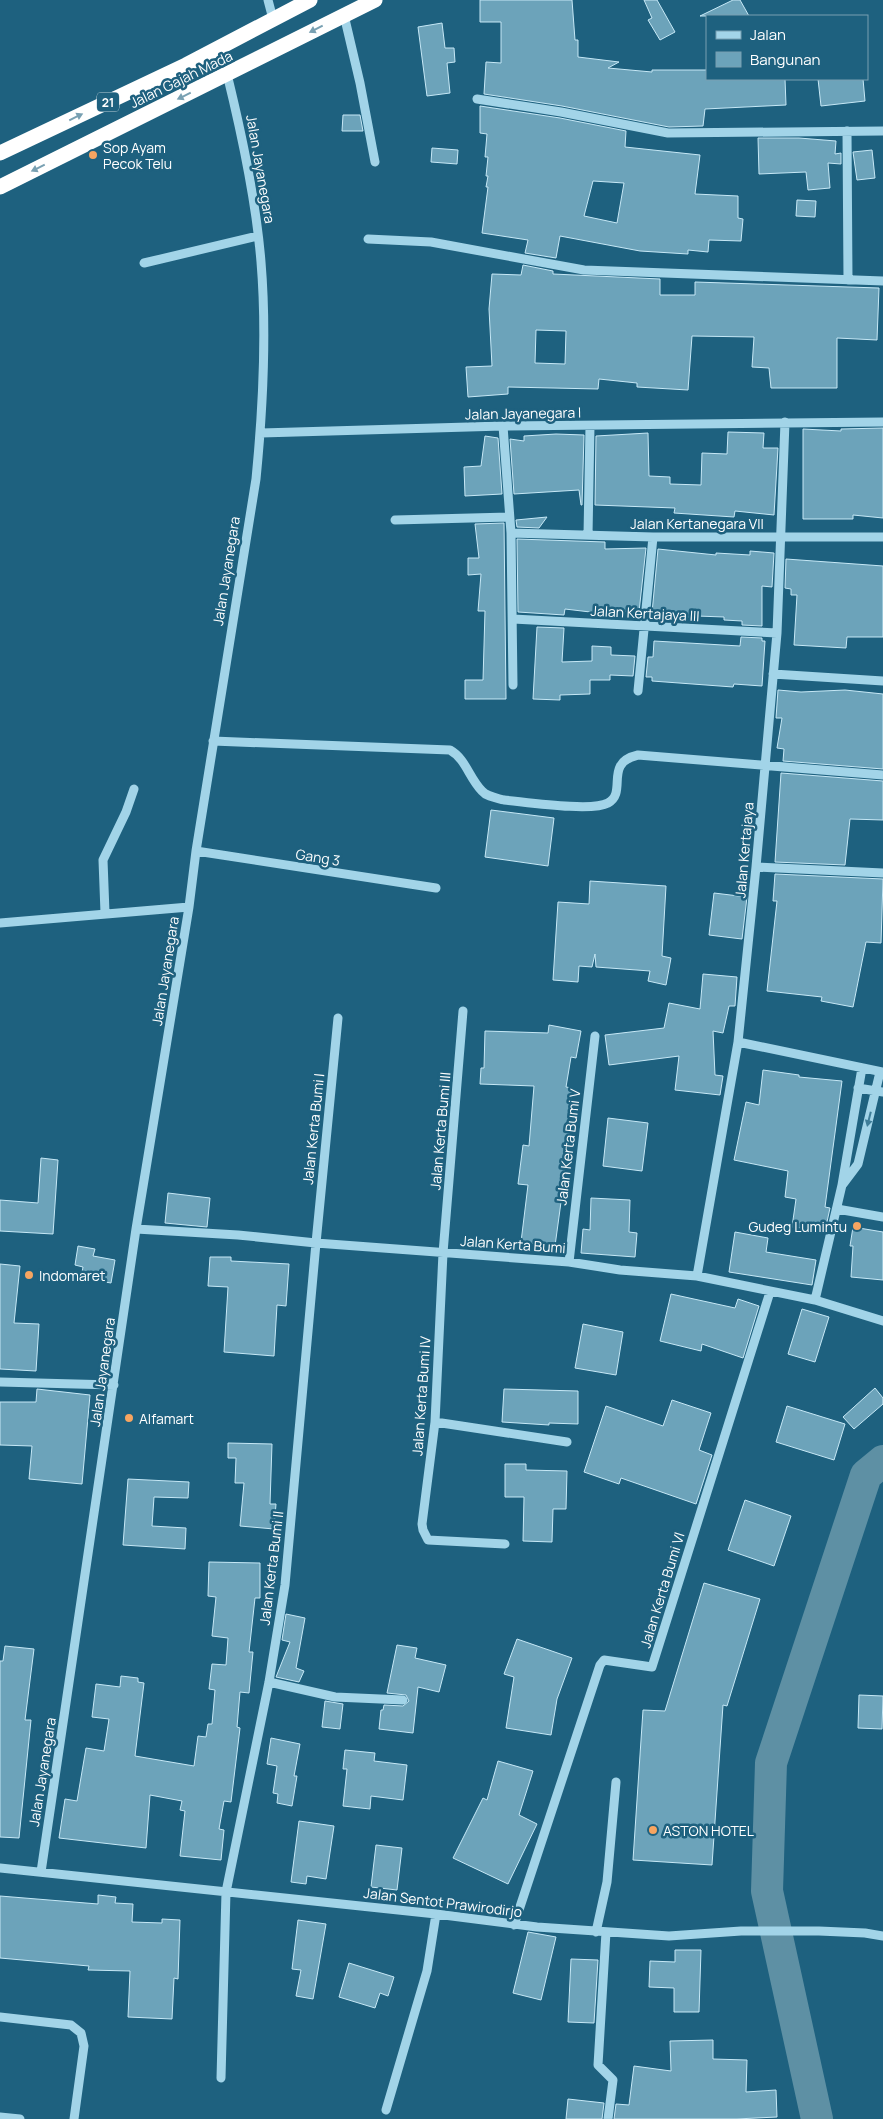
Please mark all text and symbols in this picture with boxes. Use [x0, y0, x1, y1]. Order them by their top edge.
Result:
legend [706, 15, 868, 80]
text: Jalan [750, 24, 786, 45]
one-way arrow [309, 25, 323, 33]
street label: Jalan Gajah Mada [126, 46, 236, 112]
text: Bangunan [750, 49, 820, 70]
road number: 21 [97, 92, 119, 111]
one-way arrow [177, 92, 191, 100]
one-way arrow [68, 113, 83, 122]
street label: Jalan Jayanegara [242, 113, 280, 225]
place label: Sop Ayam Pecok Telu [103, 138, 172, 173]
marker: Sop Ayam Pecok Telu [87, 149, 99, 161]
one-way arrow [31, 164, 45, 172]
street label: Jalan Jayanegara I [465, 402, 581, 424]
street label: Jalan Kertanegara VII [630, 514, 764, 533]
street label: Jalan Jayanegara [208, 515, 244, 627]
street label: Jalan Kertajaya III [590, 601, 700, 625]
street label: Jalan Kertajaya [730, 801, 758, 899]
street label: Gang 3 [294, 844, 342, 870]
street label: Jalan Jayanegara [147, 915, 183, 1027]
street label: Jalan Kerta Bumi III [425, 1071, 455, 1191]
street label: Jalan Kerta Bumi I [298, 1072, 328, 1186]
street label: Jalan Kerta Bumi V [551, 1087, 585, 1206]
one-way arrow [865, 1112, 873, 1127]
place label: Gudeg Lumintu [748, 1217, 847, 1236]
marker: Gudeg Lumintu [851, 1220, 863, 1232]
street label: Jalan Kerta Bumi [460, 1231, 566, 1257]
place label: Indomaret [39, 1266, 106, 1285]
marker: Indomaret [23, 1269, 35, 1281]
street label: Jalan Jayanegara [85, 1316, 119, 1428]
street label: Jalan Kerta Bumi IV [407, 1335, 435, 1457]
place label: Alfamart [139, 1409, 194, 1428]
marker: Alfamart [123, 1412, 135, 1424]
street label: Jalan Kerta Bumi II [255, 1510, 287, 1626]
street label: Jalan Kerta Bumi VI [635, 1530, 689, 1650]
street label: Jalan Jayanegara [24, 1716, 60, 1828]
place label: ASTON HOTEL [663, 1821, 754, 1840]
marker: ASTON HOTEL [647, 1824, 659, 1836]
street label: Jalan Sentot Prawirodirjo [363, 1883, 523, 1921]

